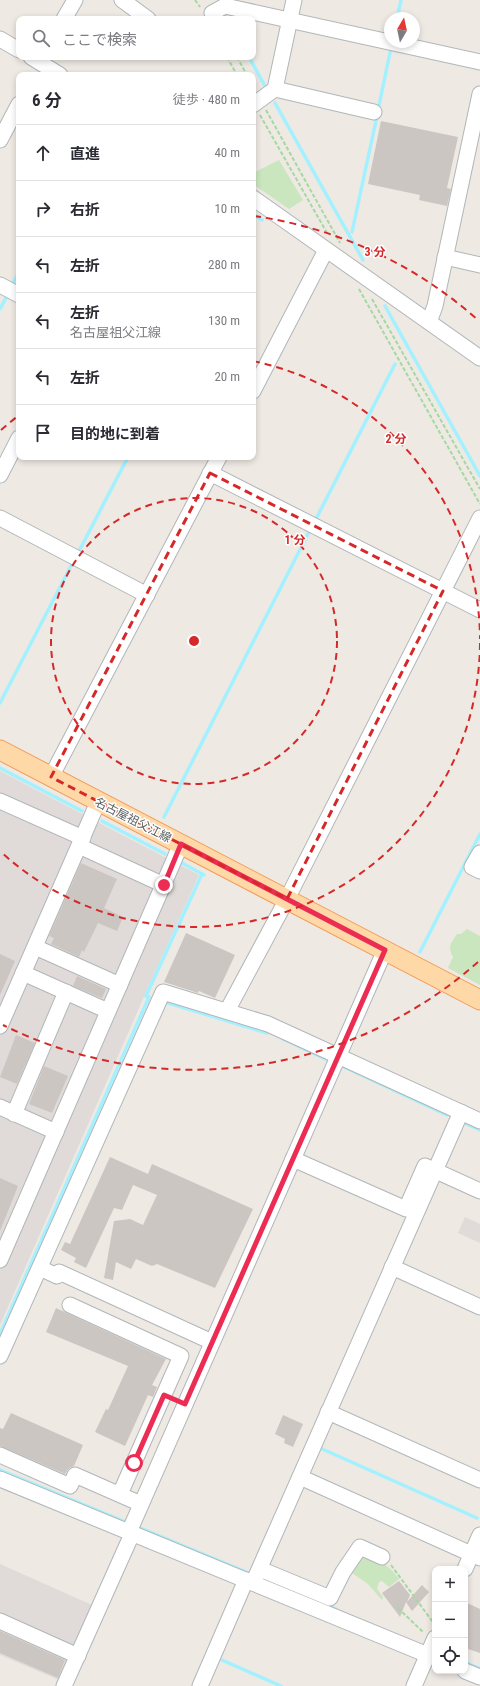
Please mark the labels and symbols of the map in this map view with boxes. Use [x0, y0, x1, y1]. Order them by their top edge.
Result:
north arrow [384, 12, 420, 48]
text: 3 分 [365, 245, 385, 259]
text: 2 分 [386, 432, 406, 446]
text: 1 分 [285, 533, 305, 547]
centre of rings [187, 634, 201, 648]
street label: 名古屋祖父江線 [92, 795, 174, 845]
route end [155, 876, 173, 894]
route start [125, 1454, 143, 1472]

